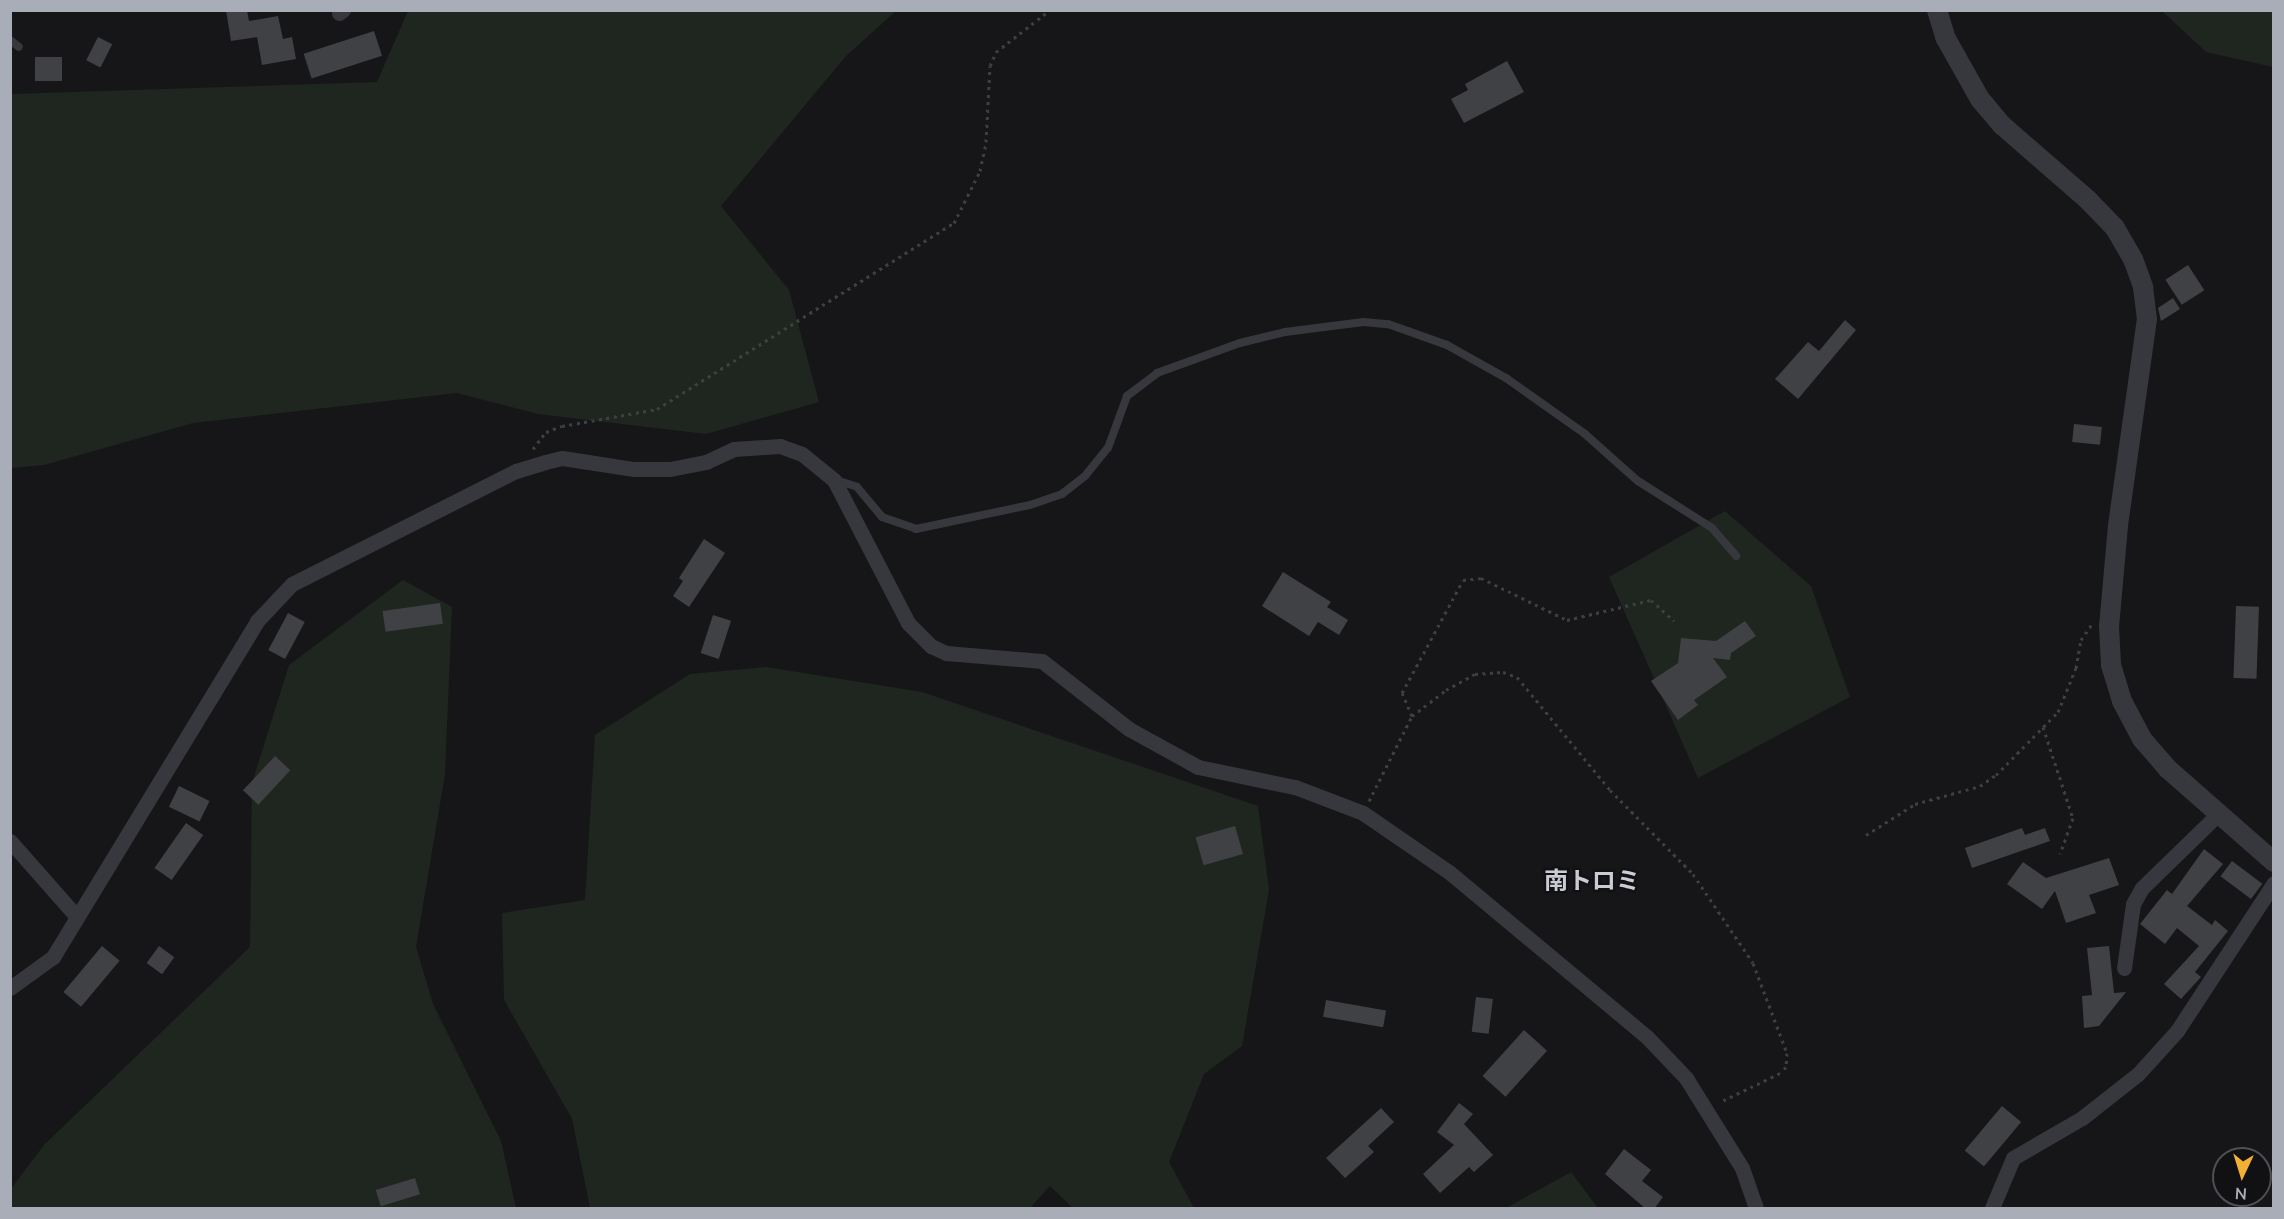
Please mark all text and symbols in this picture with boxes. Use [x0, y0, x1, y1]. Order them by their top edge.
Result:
district label: 南トロミ [1544, 868, 1640, 896]
north arrow [2212, 1147, 2272, 1207]
text: N [2234, 1182, 2248, 1204]

